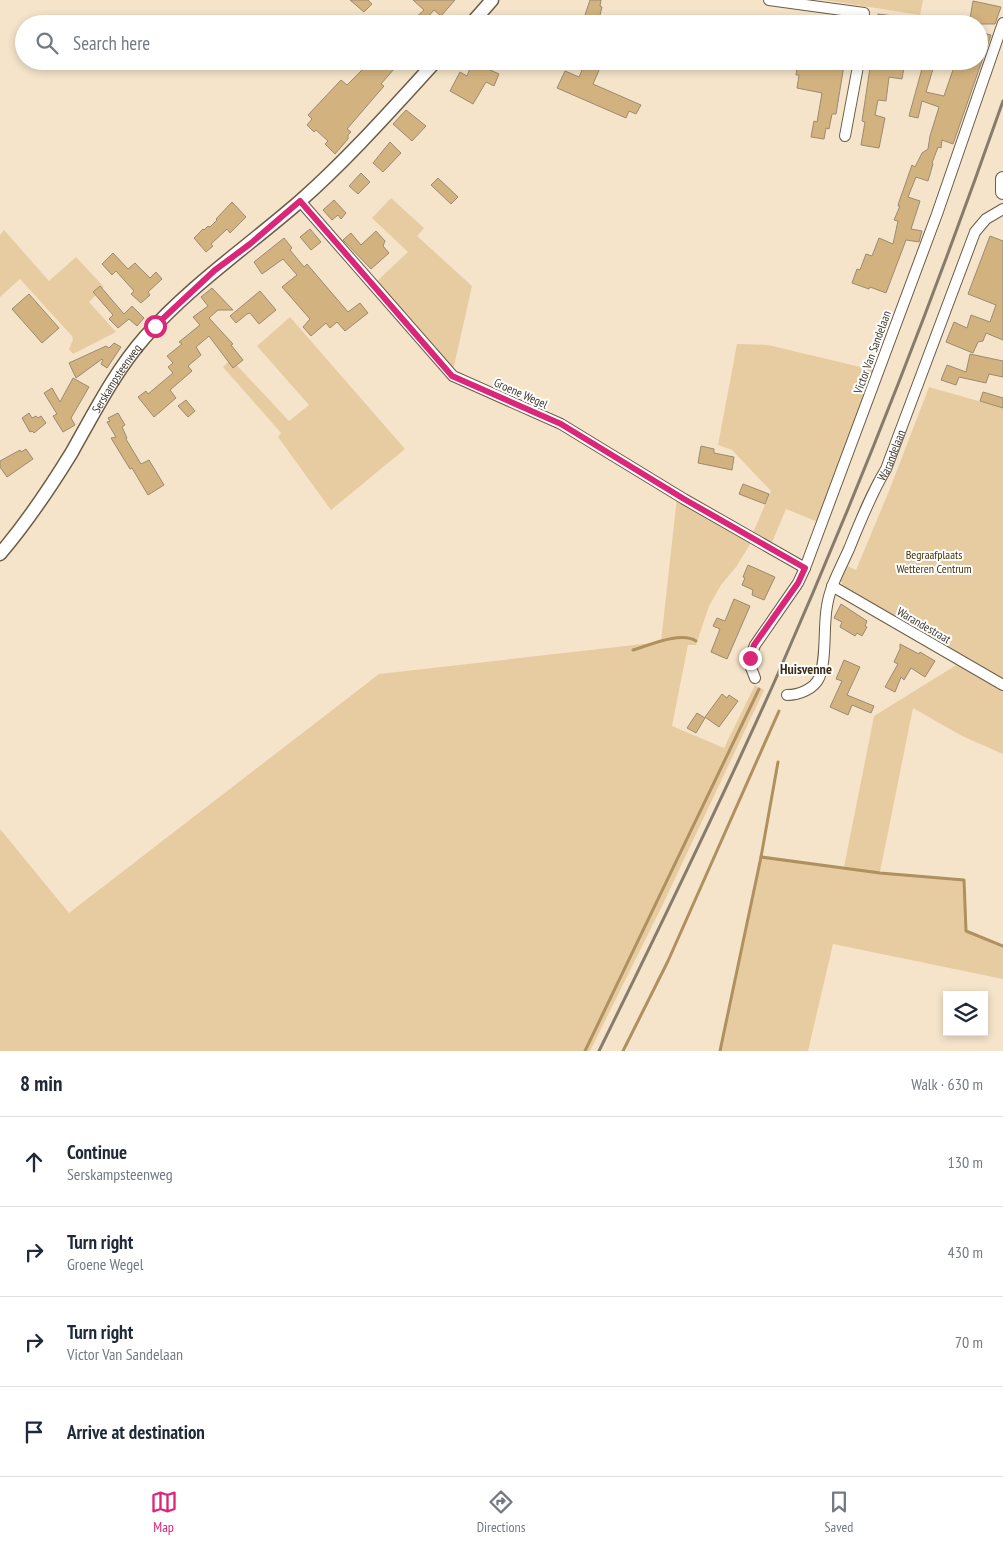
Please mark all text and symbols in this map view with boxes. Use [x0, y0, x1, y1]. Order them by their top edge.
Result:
search box [15, 15, 988, 70]
icon: search [33, 29, 61, 57]
text: Search here [73, 31, 150, 55]
street label: Victor Van Sandelaan [850, 309, 894, 396]
route start [144, 315, 167, 338]
street label: Serskampsteenweg [88, 340, 144, 415]
street label: Groene Wegel [492, 374, 550, 412]
street label: Warandelaan [873, 427, 908, 483]
park label: Begraafplaats Wetteren Centrum [896, 547, 972, 576]
street label: Warandestraat [894, 604, 954, 647]
route end [739, 647, 762, 670]
district label: Huisvenne [780, 660, 832, 678]
map controls [943, 991, 988, 1036]
button: layers [943, 991, 988, 1036]
text: 8 min [20, 1070, 62, 1097]
text: Walk · 630 m [911, 1074, 983, 1094]
text: Continue [67, 1140, 127, 1164]
icon: ahead [20, 1148, 48, 1176]
text: 130 m [948, 1152, 983, 1172]
text: Serskampsteenweg [67, 1164, 173, 1184]
text: Turn right [67, 1230, 133, 1254]
icon: right [20, 1238, 48, 1266]
text: 430 m [948, 1242, 983, 1262]
text: Groene Wegel [67, 1254, 143, 1274]
text: Turn right [67, 1320, 133, 1344]
icon: right [20, 1328, 48, 1356]
text: 70 m [955, 1332, 983, 1352]
text: Victor Van Sandelaan [67, 1344, 183, 1364]
icon: arrive [20, 1418, 48, 1446]
text: Arrive at destination [67, 1420, 205, 1444]
tab: Map [150, 1488, 178, 1536]
tab: Directions [477, 1488, 525, 1536]
tab: Saved [825, 1488, 853, 1536]

